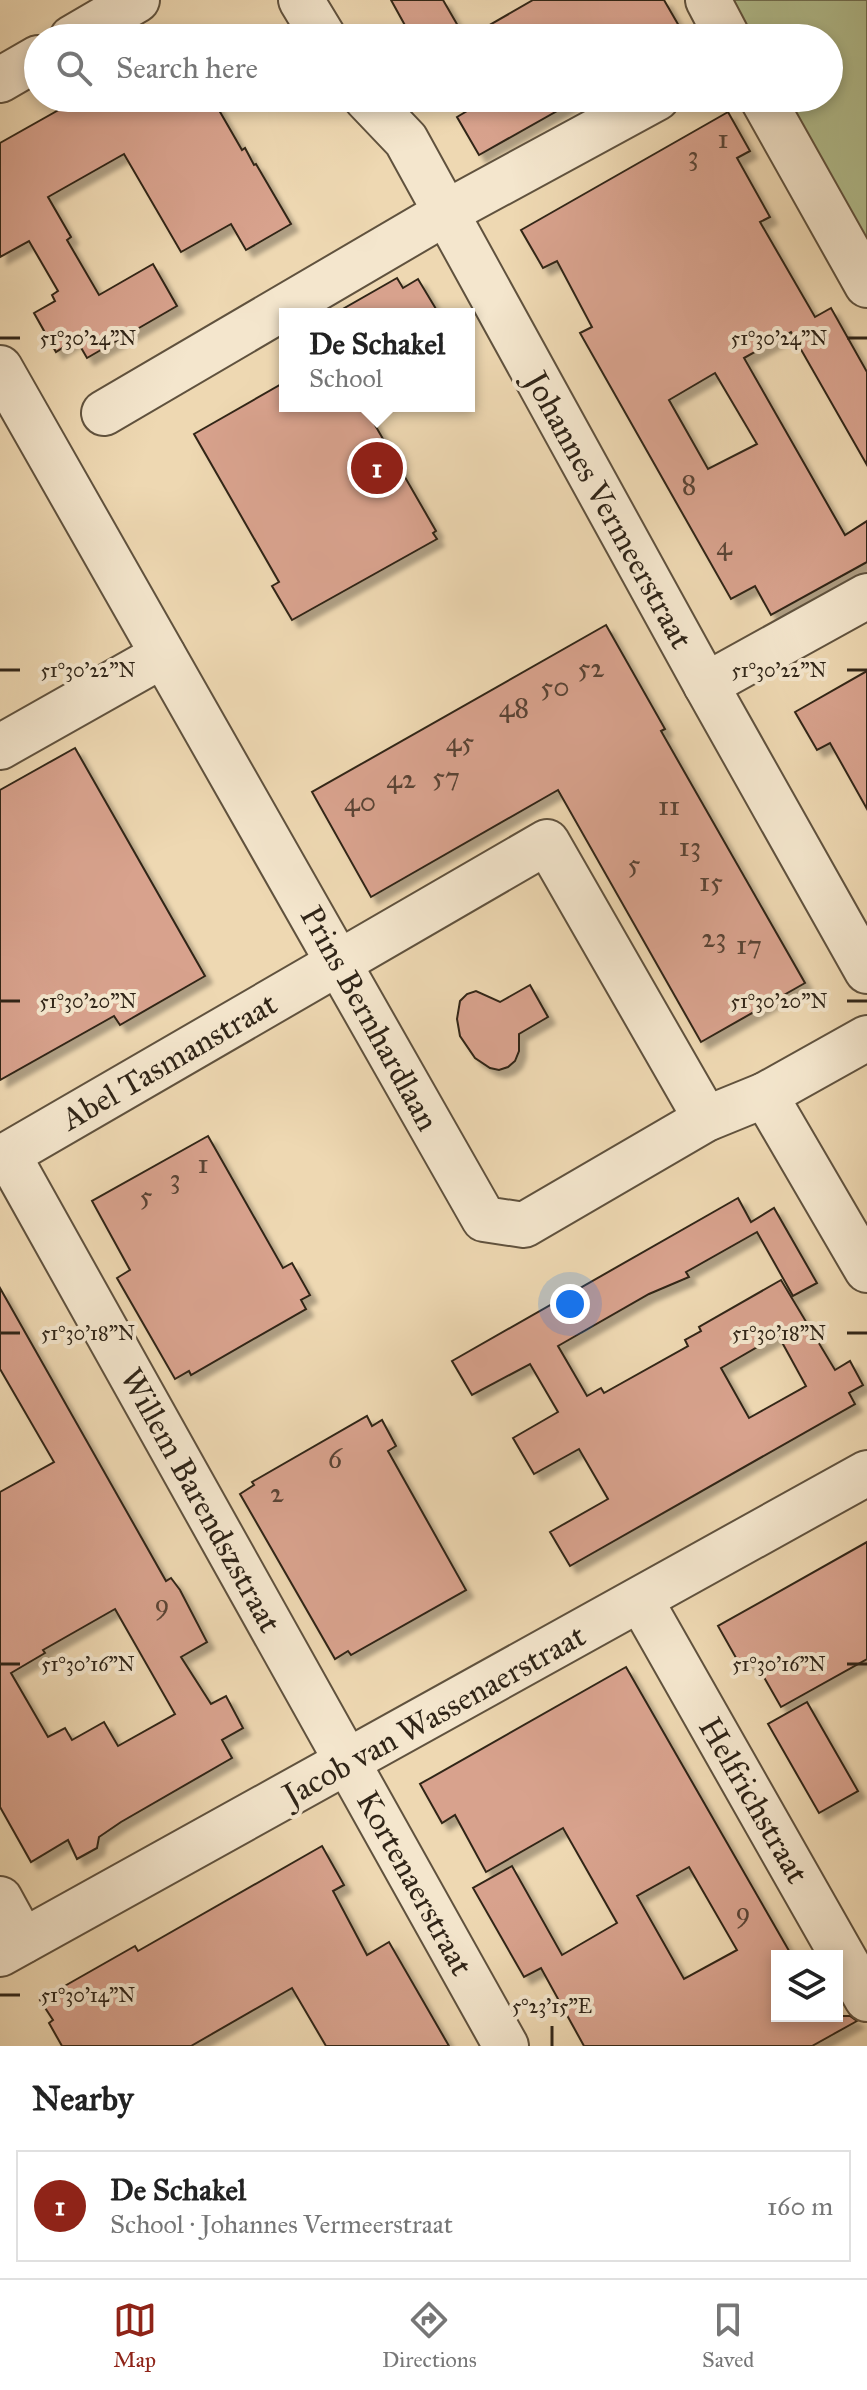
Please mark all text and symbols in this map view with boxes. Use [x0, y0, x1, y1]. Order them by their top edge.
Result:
search box [24, 24, 843, 112]
icon: search [52, 46, 96, 90]
text: Search here [116, 50, 258, 86]
house number: 1 [717, 121, 729, 156]
house number: 3 [687, 138, 699, 173]
popup [279, 308, 475, 412]
text: 51°30'24"N [40, 326, 136, 350]
text: De Schakel [309, 326, 445, 362]
text: 51°30'24"N [731, 326, 827, 350]
text: School [309, 362, 383, 394]
street label: Johannes Vermeerstraat [515, 362, 701, 655]
pin: 1 [351, 438, 403, 498]
house number: 8 [682, 467, 696, 502]
house number: 4 [716, 528, 733, 563]
house number: 52 [578, 650, 605, 685]
text: 51°30'22"N [41, 658, 136, 682]
text: 51°30'22"N [732, 658, 827, 682]
house number: 50 [540, 669, 570, 704]
house number: 48 [499, 690, 529, 725]
house number: 45 [446, 724, 474, 759]
house number: 57 [432, 759, 460, 794]
house number: 42 [386, 761, 416, 796]
house number: 40 [344, 784, 376, 819]
house number: 11 [658, 788, 680, 823]
house number: 13 [679, 829, 701, 864]
house number: 5 [627, 846, 641, 881]
house number: 15 [699, 864, 723, 899]
street label: Prins Bernhardlaan [292, 899, 447, 1137]
house number: 23 [701, 920, 727, 955]
house number: 17 [736, 927, 762, 962]
street label: Abel Tasmanstraat [53, 984, 284, 1140]
text: 51°30'20"N [40, 989, 136, 1013]
text: 51°30'20"N [731, 989, 827, 1013]
house number: 1 [197, 1146, 209, 1181]
house number: 3 [169, 1161, 181, 1196]
house number: 5 [139, 1178, 153, 1213]
your location [550, 1284, 590, 1324]
text: 51°30'18"N [41, 1321, 135, 1345]
text: 51°30'18"N [732, 1321, 826, 1345]
street label: Willem Barendszstraat [112, 1361, 289, 1639]
house number: 6 [328, 1441, 344, 1476]
house number: 2 [270, 1475, 284, 1510]
house number: 9 [154, 1586, 170, 1621]
street label: Jacob van Wassenaerstraat [274, 1616, 592, 1816]
text: 51°30'16"N [41, 1652, 135, 1676]
text: 51°30'16"N [732, 1652, 826, 1676]
street label: Helfrichstraat [690, 1710, 817, 1890]
street label: Kortenaerstraat [348, 1784, 481, 1982]
house number: 9 [735, 1894, 751, 1929]
map controls [771, 1950, 843, 2022]
button: layers [771, 1950, 843, 2022]
text: 51°30'14"N [41, 1983, 135, 2007]
text: 5°23'15"E [512, 1994, 592, 2018]
text: Nearby [32, 2078, 134, 2119]
text: De Schakel [110, 2172, 246, 2208]
text: 1 [55, 2190, 65, 2222]
text: 160 m [767, 2190, 833, 2222]
text: School · Johannes Vermeerstraat [110, 2208, 453, 2240]
tab: Map [113, 2298, 157, 2373]
tab: Directions [382, 2298, 477, 2373]
tab: Saved [702, 2298, 754, 2373]

